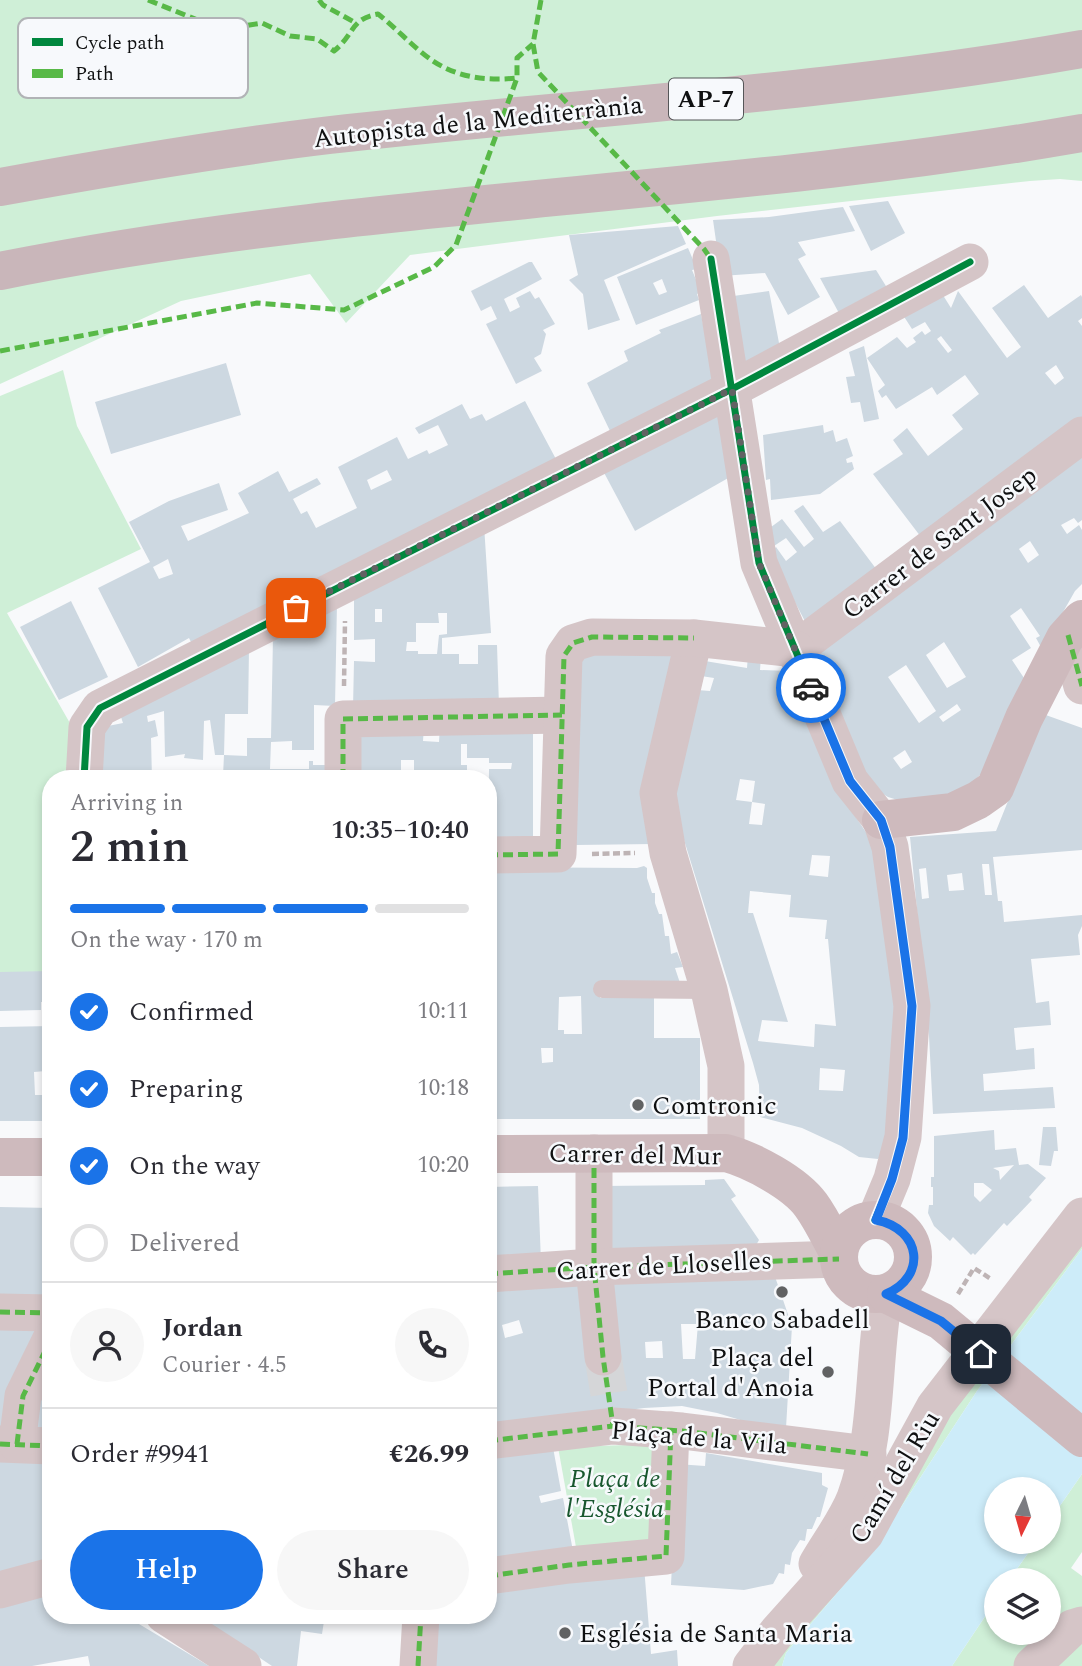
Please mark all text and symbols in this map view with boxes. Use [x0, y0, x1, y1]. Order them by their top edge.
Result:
legend [18, 18, 248, 98]
text: Cycle path [75, 29, 165, 58]
text: Path [75, 60, 114, 89]
road number: AP-7 [669, 78, 743, 119]
street label: Autopista de la Mediterrània [311, 85, 645, 159]
street label: Carrer de Sant Josep [834, 456, 1046, 630]
pin [266, 578, 326, 638]
icon: bag [277, 589, 315, 627]
courier [776, 653, 846, 723]
icon: car [792, 669, 830, 707]
text: Arriving in [70, 786, 183, 821]
text: 10:35–10:40 [331, 810, 469, 850]
text: 2 min [70, 812, 189, 882]
text: On the way · 170 m [70, 923, 263, 958]
text: Confirmed [129, 992, 254, 1032]
icon: check [70, 993, 108, 1031]
text: 10:11 [417, 994, 469, 1029]
text: Preparing [129, 1069, 243, 1109]
icon: check [70, 1070, 108, 1108]
text: 10:18 [417, 1071, 469, 1106]
place label: Comtronic [652, 1086, 777, 1126]
marker: Comtronic [630, 1097, 646, 1113]
street label: Carrer del Mur [548, 1133, 722, 1177]
text: On the way [129, 1146, 260, 1186]
icon: check [70, 1147, 108, 1185]
text: 10:20 [417, 1148, 469, 1183]
text: Delivered [129, 1223, 240, 1263]
street label: Carrer de Lloselles [555, 1240, 773, 1292]
marker: Banco Sabadell [774, 1284, 790, 1300]
place label: Banco Sabadell [695, 1300, 869, 1340]
button: person [70, 1308, 144, 1382]
text: Jordan [162, 1308, 243, 1348]
button: phone [395, 1308, 469, 1382]
pin [951, 1324, 1011, 1384]
icon: home [962, 1335, 1000, 1373]
place label: Plaça del Portal d'Anoia [647, 1338, 814, 1408]
text: Courier · 4.5 [162, 1348, 287, 1383]
marker: Plaça del Portal d'Anoia [820, 1364, 836, 1380]
street label: Camí del Riu [839, 1403, 951, 1552]
street label: Plaça de la Vila [609, 1410, 789, 1466]
text: Order #9941 [70, 1434, 210, 1474]
text: €26.99 [389, 1434, 469, 1474]
park label: Plaça de l'Església [566, 1459, 664, 1529]
north arrow [984, 1477, 1060, 1554]
map controls [984, 1477, 1061, 1645]
button: Help [70, 1530, 263, 1610]
button: Share [277, 1530, 469, 1610]
button: layers [984, 1568, 1061, 1645]
place label: Església de Santa Maria [579, 1614, 853, 1654]
marker: Església de Santa Maria [557, 1625, 573, 1641]

